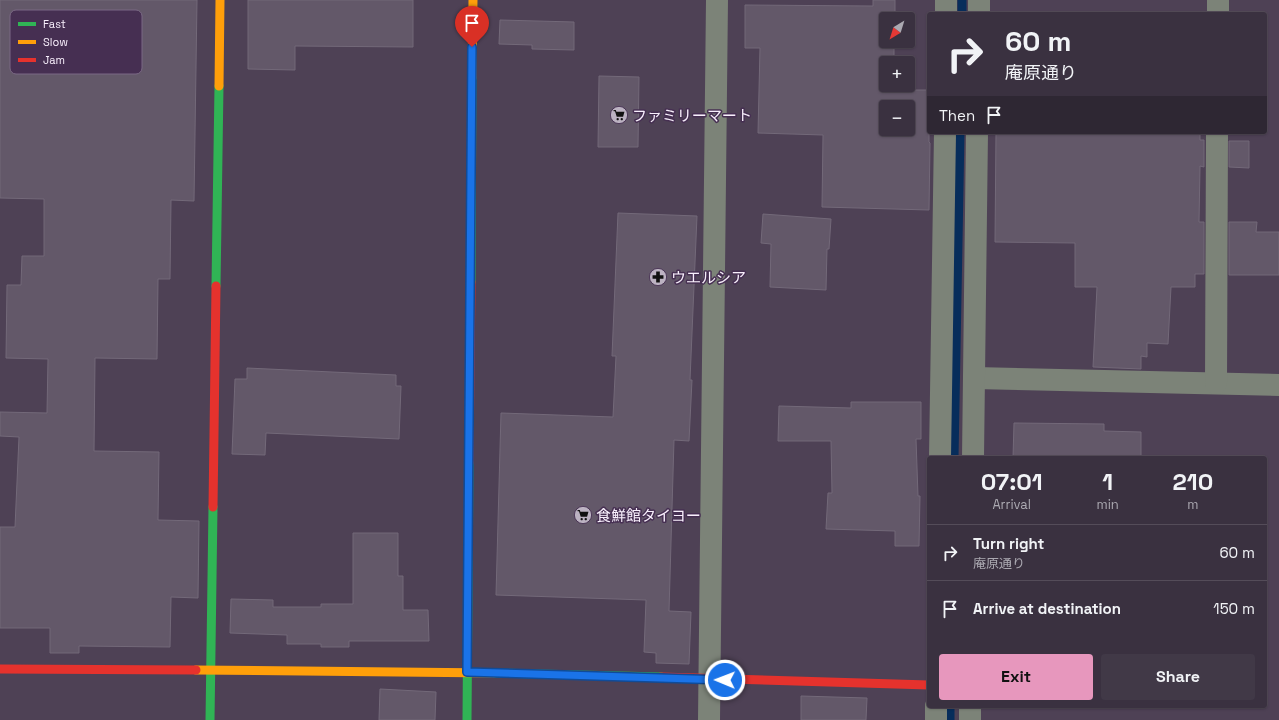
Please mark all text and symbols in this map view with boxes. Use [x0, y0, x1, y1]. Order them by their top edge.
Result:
pin [455, 6, 489, 47]
legend [10, 10, 142, 74]
icon: arrive [461, 12, 483, 34]
north arrow [879, 12, 915, 48]
map controls [879, 12, 915, 136]
text: Fast [43, 17, 66, 31]
text: 60 m [1005, 23, 1071, 59]
icon: right [939, 28, 991, 80]
text: Slow [43, 35, 68, 49]
text: Jam [43, 53, 65, 67]
button: + [879, 56, 915, 92]
text: 庵原通り [1005, 61, 1077, 84]
button: − [879, 100, 915, 136]
icon: arrive [983, 104, 1005, 126]
supermarket icon: ファミリーマート [609, 105, 629, 125]
place label: ファミリーマート [632, 106, 752, 125]
text: Then [939, 106, 975, 125]
pharmacy icon: ウエルシア [648, 267, 668, 287]
place label: ウエルシア [671, 268, 746, 287]
text: 07:01 [981, 466, 1043, 497]
text: 1 [1102, 466, 1113, 497]
text: 210 [1173, 466, 1213, 497]
text: Arrival [992, 496, 1031, 513]
text: min [1096, 496, 1119, 513]
text: m [1187, 496, 1198, 513]
supermarket icon: 食鮮館タイヨー [573, 505, 593, 525]
place label: 食鮮館タイヨー [596, 506, 701, 525]
text: Turn right [973, 534, 1044, 553]
icon: right [939, 542, 961, 564]
text: 60 m [1219, 543, 1255, 562]
text: 庵原通り [973, 555, 1025, 572]
icon: arrive [939, 598, 961, 620]
text: Arrive at destination [973, 599, 1121, 618]
text: 150 m [1213, 599, 1255, 618]
button: Exit [939, 654, 1093, 700]
button: Share [1101, 654, 1255, 700]
position arrow [704, 659, 746, 701]

